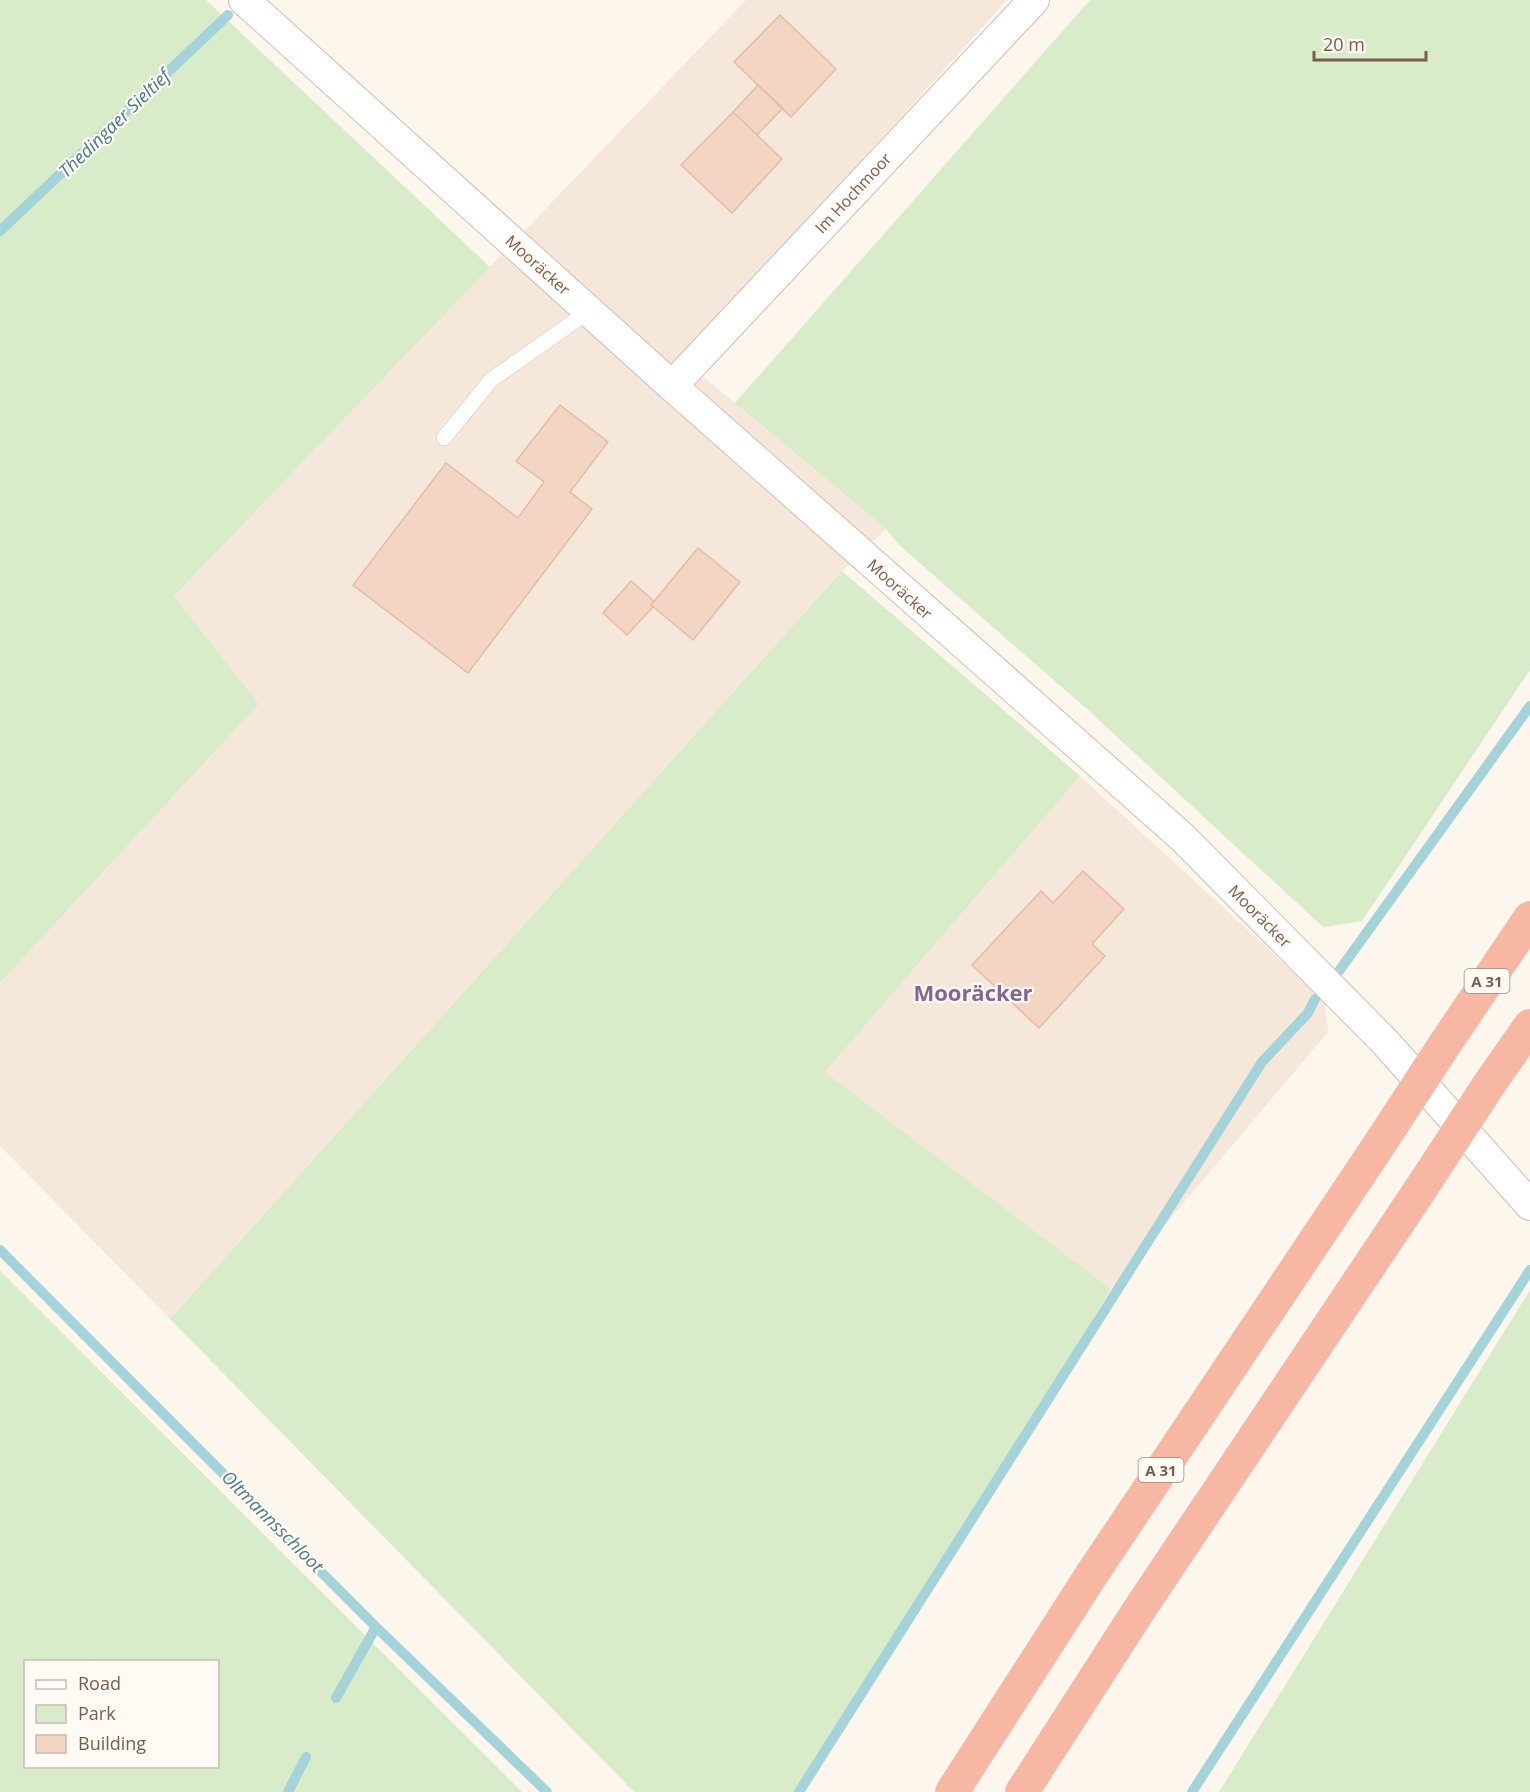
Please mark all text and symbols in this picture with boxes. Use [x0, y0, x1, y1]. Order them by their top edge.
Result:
scale bar [1314, 24, 1426, 62]
text: 20 m [1323, 32, 1365, 56]
water label: Thedingaer Sieltief [53, 62, 177, 182]
street label: Im Hochmoor [810, 148, 896, 238]
street label: Mooräcker [501, 230, 576, 300]
street label: Mooräcker [863, 554, 938, 624]
street label: Mooräcker [1224, 880, 1297, 953]
road number: A 31 [1464, 969, 1510, 993]
district label: Mooräcker [913, 977, 1033, 1007]
road number: A 31 [1138, 1458, 1184, 1482]
water label: Oltmannsschloot [217, 1465, 330, 1578]
legend [24, 1660, 219, 1768]
text: Road [78, 1671, 121, 1695]
text: Park [78, 1701, 116, 1725]
text: Building [78, 1731, 146, 1755]

